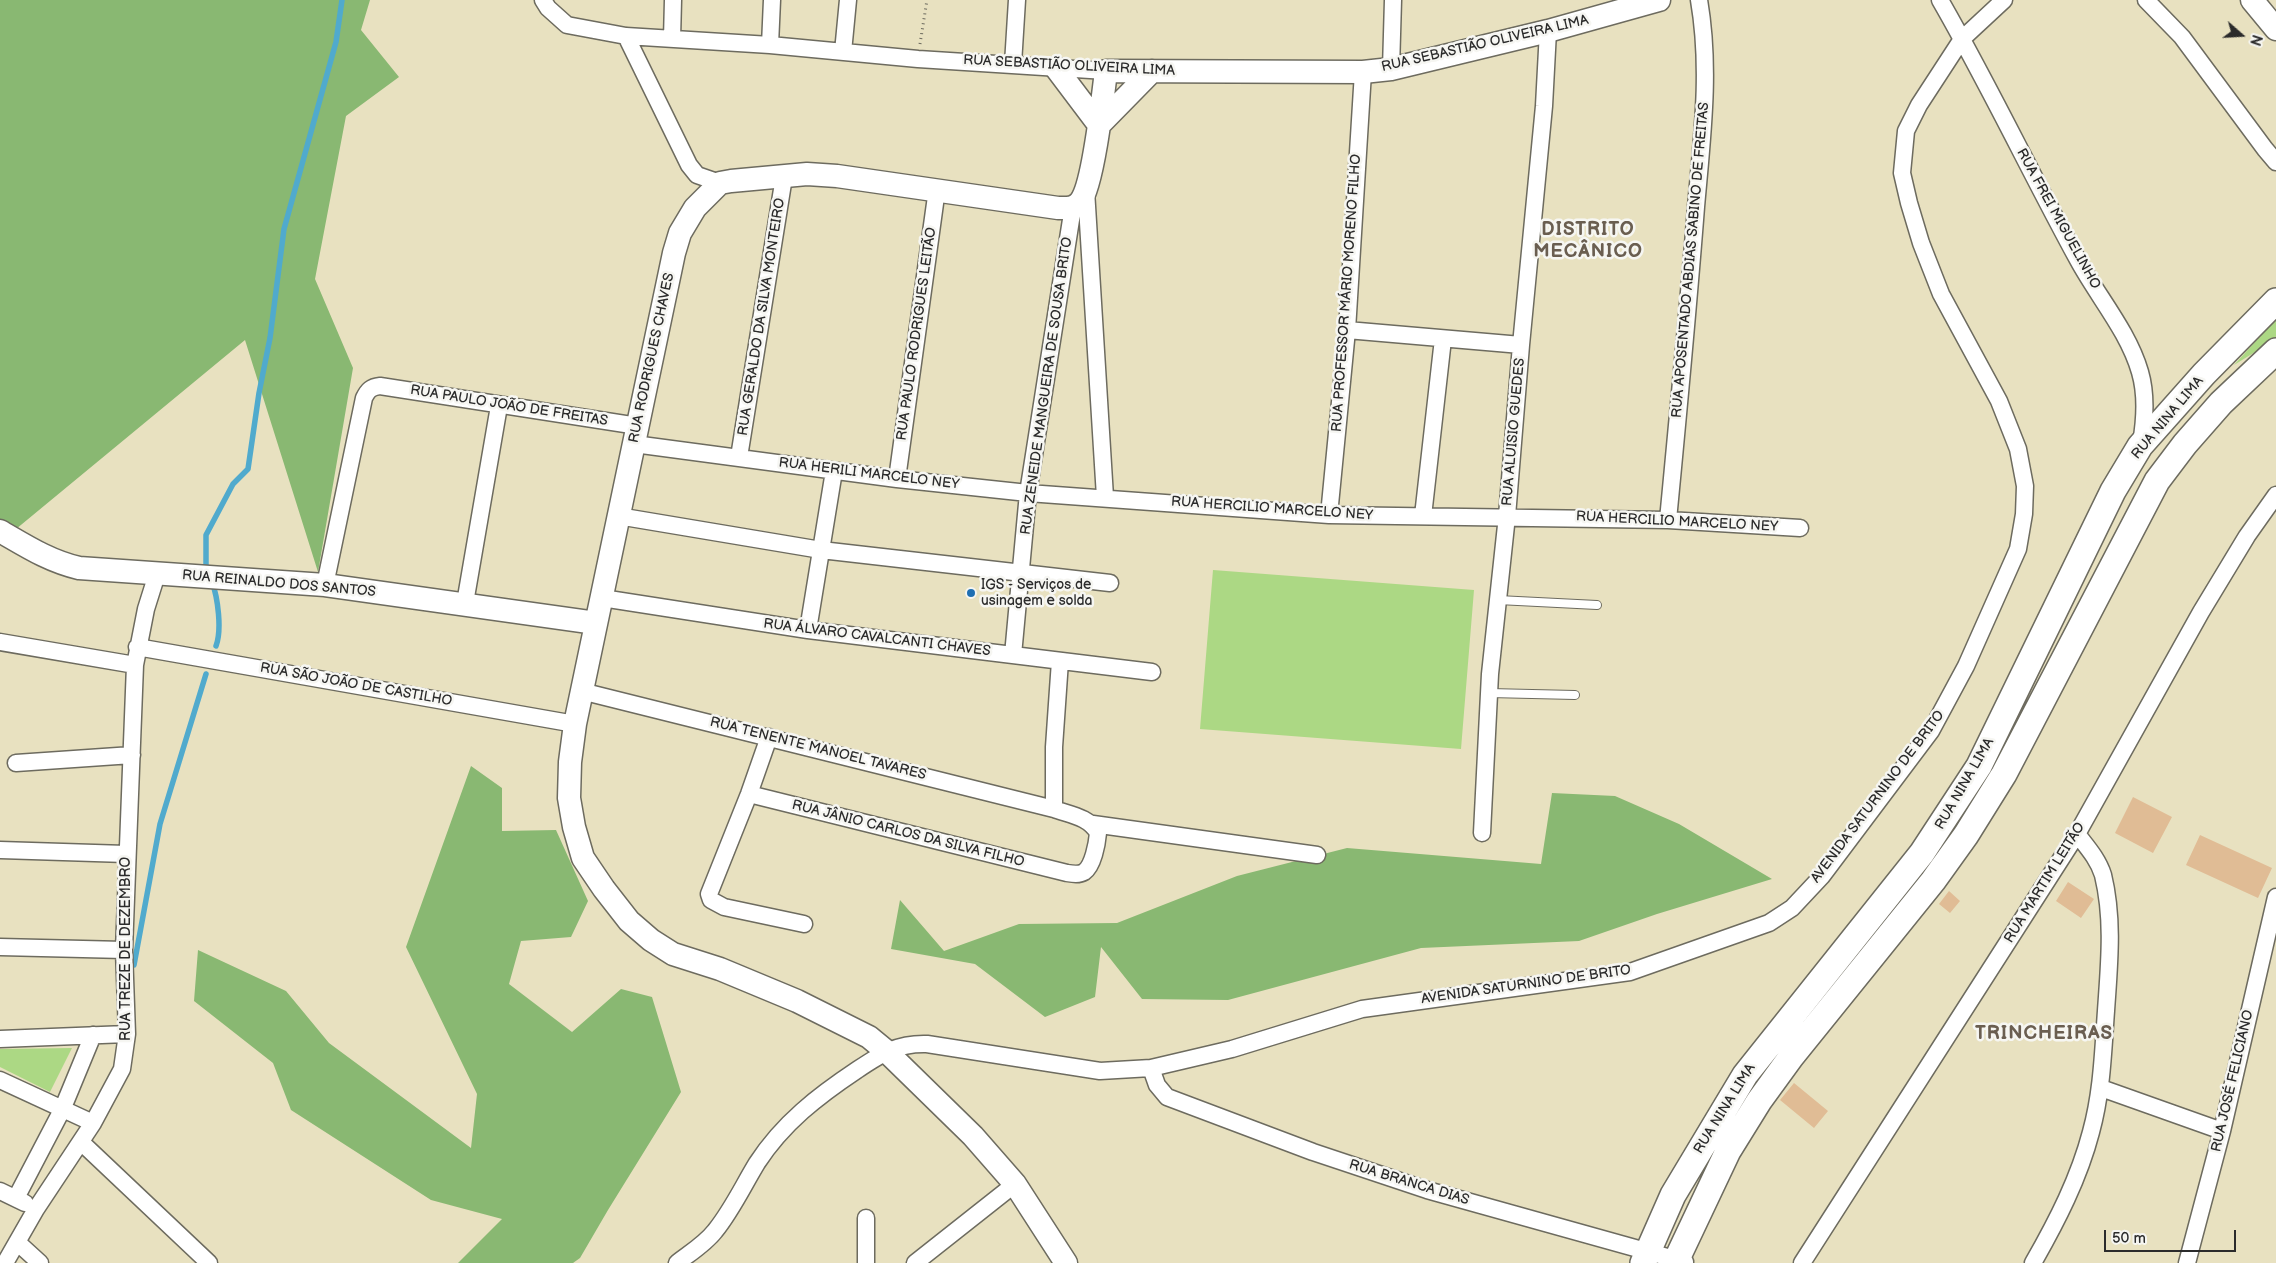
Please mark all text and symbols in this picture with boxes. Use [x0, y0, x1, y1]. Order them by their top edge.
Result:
north arrow [2216, 10, 2266, 60]
street label: RUA SEBASTIÃO OLIVEIRA LIMA [1380, 12, 1590, 76]
text: N [2246, 32, 2265, 48]
street label: RUA SEBASTIÃO OLIVEIRA LIMA [963, 52, 1175, 80]
street label: RUA APOSENTADO ABDIAS SABINO DE FREITAS [1669, 101, 1713, 419]
street label: RUA FREI MIGUELINHO [2012, 146, 2104, 292]
street label: RUA PROFESSOR MÁRIO MORENO FILHO [1329, 153, 1365, 433]
street label: RUA GERALDO DA SILVA MONTEIRO [735, 197, 789, 437]
district label: DISTRITO MECÂNICO [1532, 219, 1644, 263]
street label: RUA PAULO RODRIGUES LEITÃO [894, 226, 940, 442]
street label: RUA ZENEIDE MANGUEIRA DE SOUSA BRITO [1018, 236, 1076, 536]
street label: RUA RODRIGUES CHAVES [626, 271, 678, 445]
street label: RUA ALUISIO GUEDES [1499, 357, 1529, 507]
street label: RUA NINA LIMA [2128, 373, 2208, 463]
street label: RUA PAULO JOÃO DE FREITAS [409, 382, 609, 430]
street label: RUA HERILI MARCELO NEY [778, 455, 960, 493]
street label: RUA HERCILIO MARCELO NEY [1170, 494, 1374, 524]
street label: RUA HERCILIO MARCELO NEY [1575, 508, 1779, 536]
street label: RUA REINALDO DOS SANTOS [181, 567, 377, 601]
place label: IGS - Serviços de usinagem e solda [981, 577, 1093, 610]
marker: IGS - Serviços de usinagem e solda [965, 587, 977, 599]
street label: RUA ÁLVARO CAVALCANTI CHAVES [763, 616, 991, 660]
street label: RUA SÃO JOÃO DE CASTILHO [259, 660, 453, 710]
street label: AVENIDA SATURNINO DE BRITO [1808, 707, 1948, 887]
street label: RUA TENENTE MANOEL TAVARES [708, 714, 928, 784]
street label: RUA NINA LIMA [1932, 735, 1998, 833]
street label: RUA JÂNIO CARLOS DA SILVA FILHO [790, 797, 1026, 871]
street label: RUA MARTIM LEITÃO [2001, 820, 2089, 946]
street label: RUA TREZE DE DEZEMBRO [118, 857, 134, 1041]
street label: AVENIDA SATURNINO DE BRITO [1420, 962, 1632, 1008]
street label: RUA JOSÉ FELICIANO [2208, 1008, 2258, 1154]
district label: TRINCHEIRAS [1974, 1023, 2114, 1045]
street label: RUA NINA LIMA [1691, 1061, 1759, 1157]
street label: RUA BRANCA DIAS [1347, 1157, 1471, 1209]
scale bar [2106, 1220, 2238, 1252]
text: 50 m [2112, 1229, 2146, 1248]

